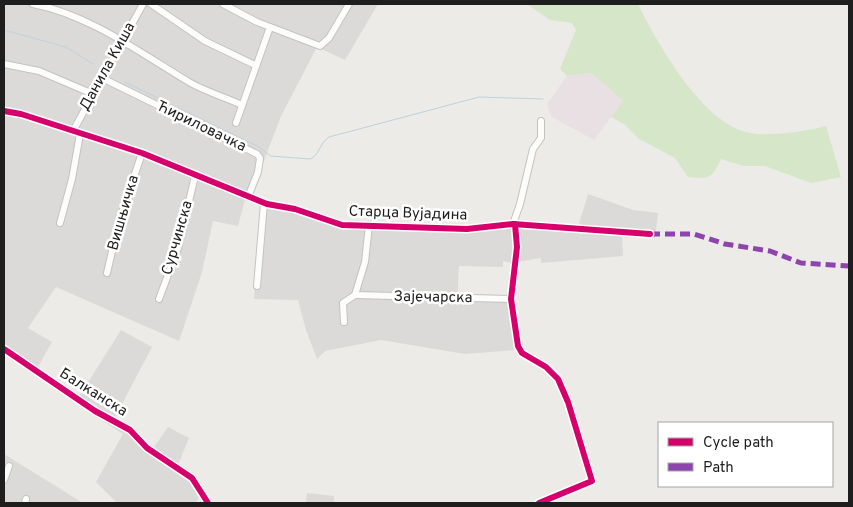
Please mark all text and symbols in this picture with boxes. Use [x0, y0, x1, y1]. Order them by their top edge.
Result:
street label: Данила Киша [76, 19, 140, 115]
street label: Ћириловачка [153, 97, 249, 157]
street label: Вишњичка [104, 173, 144, 253]
street label: Сурчинска [158, 199, 198, 277]
street label: Старца Вујадина [348, 202, 468, 226]
street label: Зајечарска [393, 288, 473, 308]
street label: Балканска [55, 365, 131, 421]
legend [658, 422, 833, 487]
text: Cycle path [703, 434, 774, 453]
text: Path [703, 459, 734, 478]

